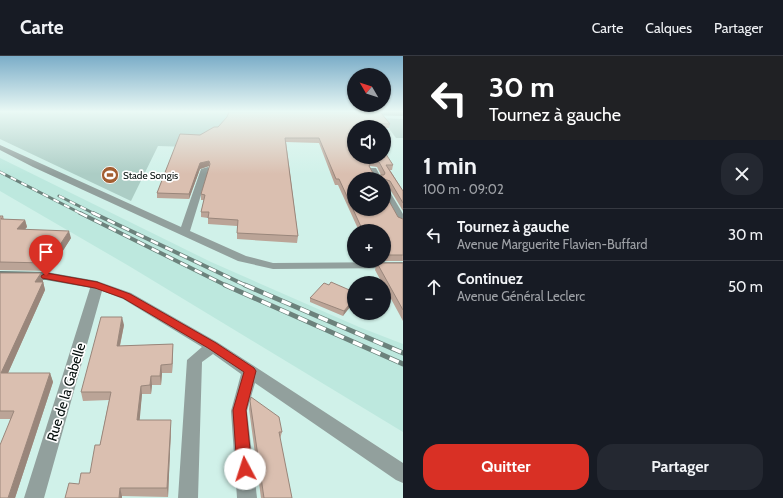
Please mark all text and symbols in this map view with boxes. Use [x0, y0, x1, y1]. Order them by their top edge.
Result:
text: Carte [20, 16, 64, 39]
text: Carte [592, 19, 623, 37]
text: Calques [645, 19, 692, 37]
text: Partager [714, 19, 763, 37]
north arrow [347, 68, 391, 112]
map controls [347, 68, 391, 320]
text: 30 m [489, 70, 555, 104]
icon: left [423, 72, 475, 124]
text: Tournez à gauche [489, 104, 621, 126]
button: sound [347, 120, 391, 164]
text: 1 min [423, 151, 477, 180]
button: close [721, 153, 763, 195]
sports icon: Stade Songis [100, 165, 120, 185]
place label: Stade Songis [123, 169, 178, 182]
button: layers [347, 172, 391, 216]
text: 100 m · 09:02 [423, 181, 504, 197]
text: Tournez à gauche [457, 218, 569, 236]
button: + [347, 224, 391, 268]
icon: left [423, 224, 445, 246]
text: 30 m [728, 226, 763, 244]
pin [29, 235, 63, 276]
text: Avenue Marguerite Flavien-Buffard [457, 236, 648, 252]
icon: arrive [35, 241, 57, 263]
text: Continuez [457, 270, 523, 288]
button: − [347, 276, 391, 320]
icon: ahead [423, 276, 445, 298]
text: 50 m [728, 278, 763, 296]
text: Avenue Général Leclerc [457, 288, 585, 304]
street label: Rue de la Gabelle [42, 341, 90, 443]
button: Quitter [423, 444, 589, 490]
button: Partager [597, 444, 763, 490]
position arrow [224, 448, 266, 490]

